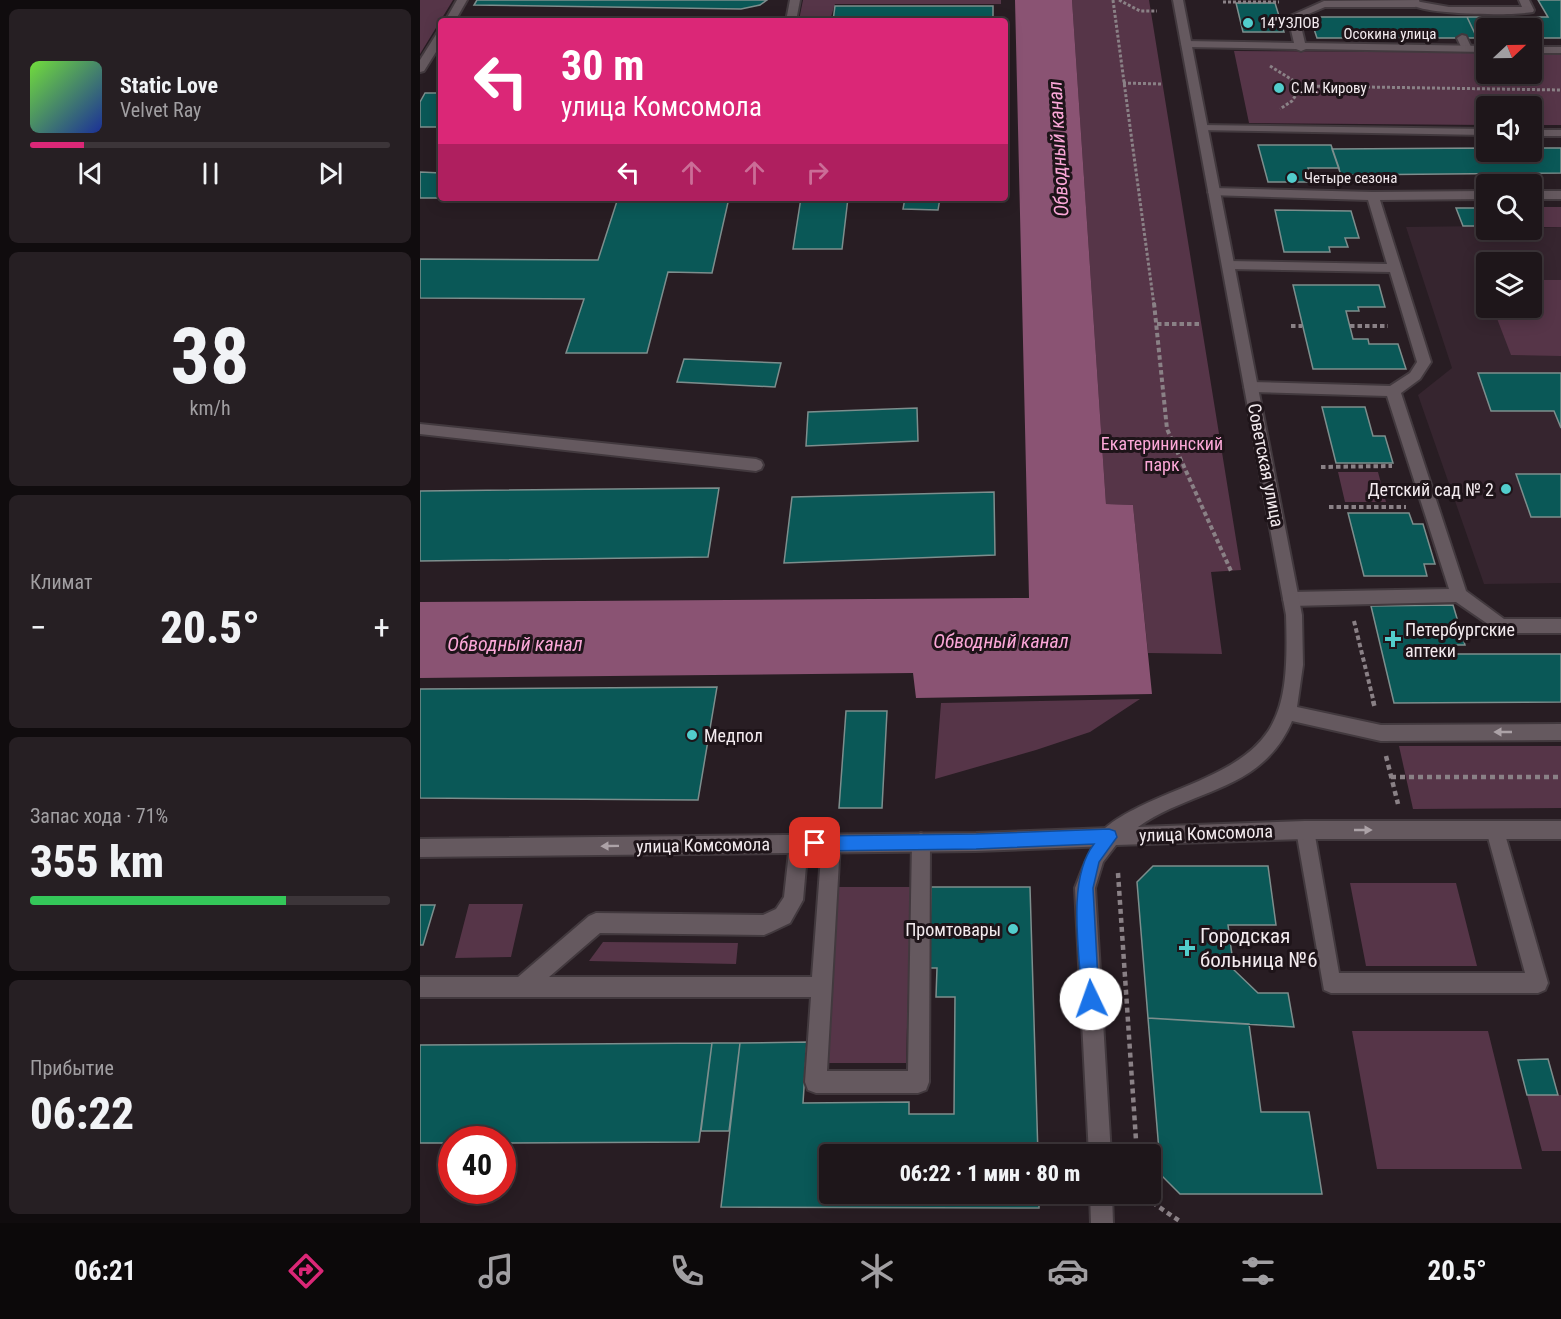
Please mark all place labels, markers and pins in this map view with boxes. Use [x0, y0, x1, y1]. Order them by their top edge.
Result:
place label: 14'УЗЛОВ [1260, 14, 1320, 32]
marker: 14'УЗЛОВ [1241, 16, 1255, 30]
place label: С.М. Кирову [1291, 79, 1367, 97]
marker: С.М. Кирову [1272, 81, 1286, 95]
place label: Четыре сезона [1304, 169, 1397, 187]
marker: Четыре сезона [1285, 171, 1299, 185]
place label: Детский сад № 2 [1368, 479, 1494, 500]
marker: Детский сад № 2 [1499, 482, 1513, 496]
place label: Петербургские аптеки [1405, 619, 1515, 661]
marker: Петербургские аптеки [1386, 632, 1400, 646]
place label: Медпол [704, 725, 763, 746]
marker: Медпол [685, 728, 699, 742]
pin [789, 817, 840, 868]
place label: Промтовары [905, 919, 1001, 940]
marker: Промтовары [1006, 922, 1020, 936]
place label: Городская больница №6 [1200, 924, 1318, 972]
marker: Городская больница №6 [1178, 939, 1196, 957]

